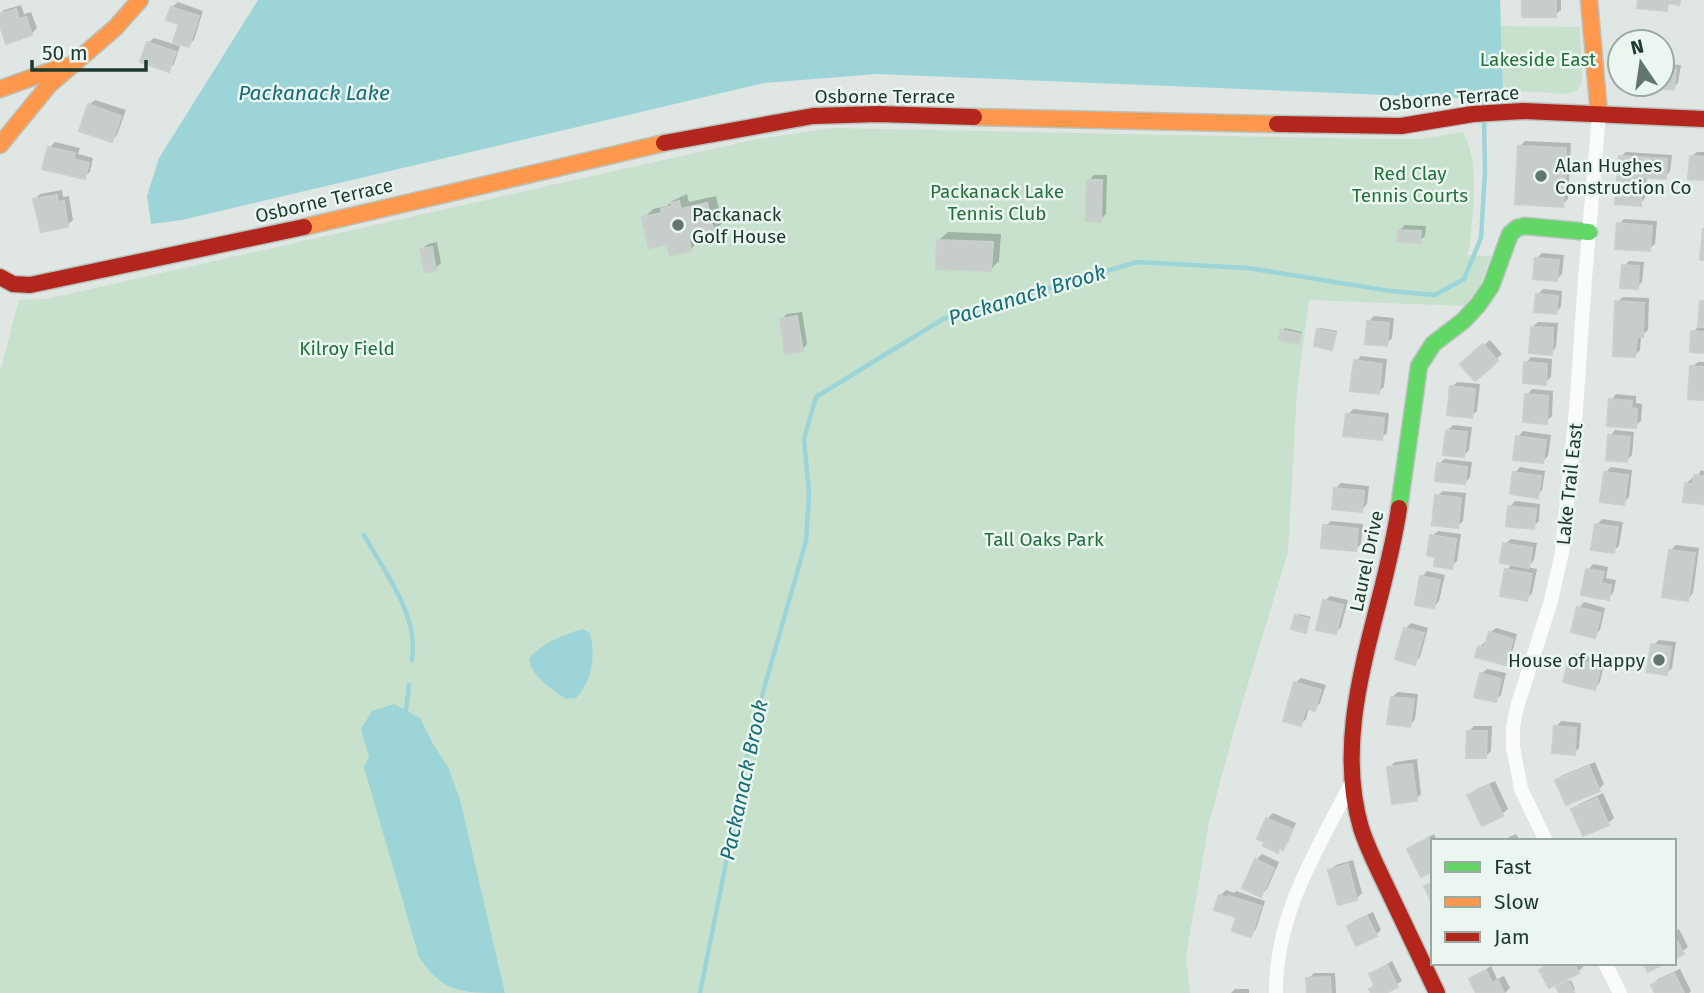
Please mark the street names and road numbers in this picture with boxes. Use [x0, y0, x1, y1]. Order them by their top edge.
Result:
street label: Osborne Terrace [1378, 81, 1520, 116]
street label: Osborne Terrace [815, 85, 955, 108]
street label: Osborne Terrace [253, 173, 395, 228]
street label: Lake Trail East [1552, 422, 1587, 546]
street label: Laurel Drive [1345, 508, 1388, 614]

